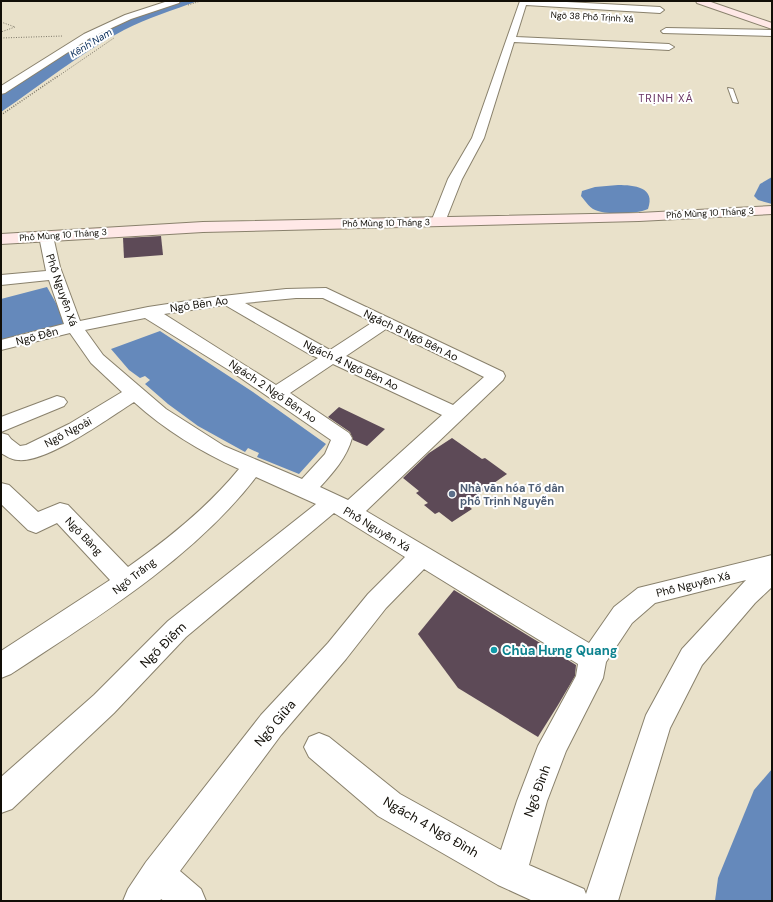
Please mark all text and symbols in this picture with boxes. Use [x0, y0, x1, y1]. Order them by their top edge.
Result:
street label: Ngõ 38 Phố Trịnh Xá [550, 9, 634, 25]
water label: Kênh Nam [68, 25, 115, 61]
district label: TRỊNH XÁ [638, 91, 694, 105]
street label: Phố Mùng 10 Tháng 3 [666, 205, 754, 221]
street label: Phố Mùng 10 Tháng 3 [342, 216, 430, 230]
street label: Phố Mùng 10 Tháng 3 [19, 226, 107, 244]
street label: Phố Nguyễn Xá [43, 252, 81, 328]
street label: Ngõ Bên Ao [169, 293, 229, 315]
street label: Ngách 8 Ngõ Bên Ao [361, 306, 461, 364]
street label: Ngõ Đền [14, 324, 60, 348]
street label: Ngách 4 Ngõ Bên Ao [301, 337, 401, 393]
street label: Ngách 2 Ngõ Bên Ao [226, 356, 320, 426]
street label: Ngõ Ngoài [42, 414, 94, 450]
place label: Nhà văn hóa Tổ dân phố Trịnh Nguyễn [460, 481, 565, 508]
marker: Nhà văn hóa Tổ dân phố Trịnh Nguyễn [447, 489, 457, 499]
street label: Phố Nguyễn Xá [341, 504, 413, 554]
street label: Ngõ Bàng [62, 514, 106, 558]
street label: Ngõ Trắng [110, 555, 158, 597]
street label: Phố Nguyễn Xá [655, 568, 731, 600]
street label: Ngõ Điếm [136, 618, 190, 672]
place label: Chùa Hưng Quang [502, 642, 618, 659]
marker: Chùa Hưng Quang [489, 645, 499, 655]
street label: Ngõ Giữa [251, 696, 299, 750]
street label: Ngõ Đình [520, 763, 554, 819]
street label: Ngách 4 Ngõ Đình [380, 793, 482, 861]

